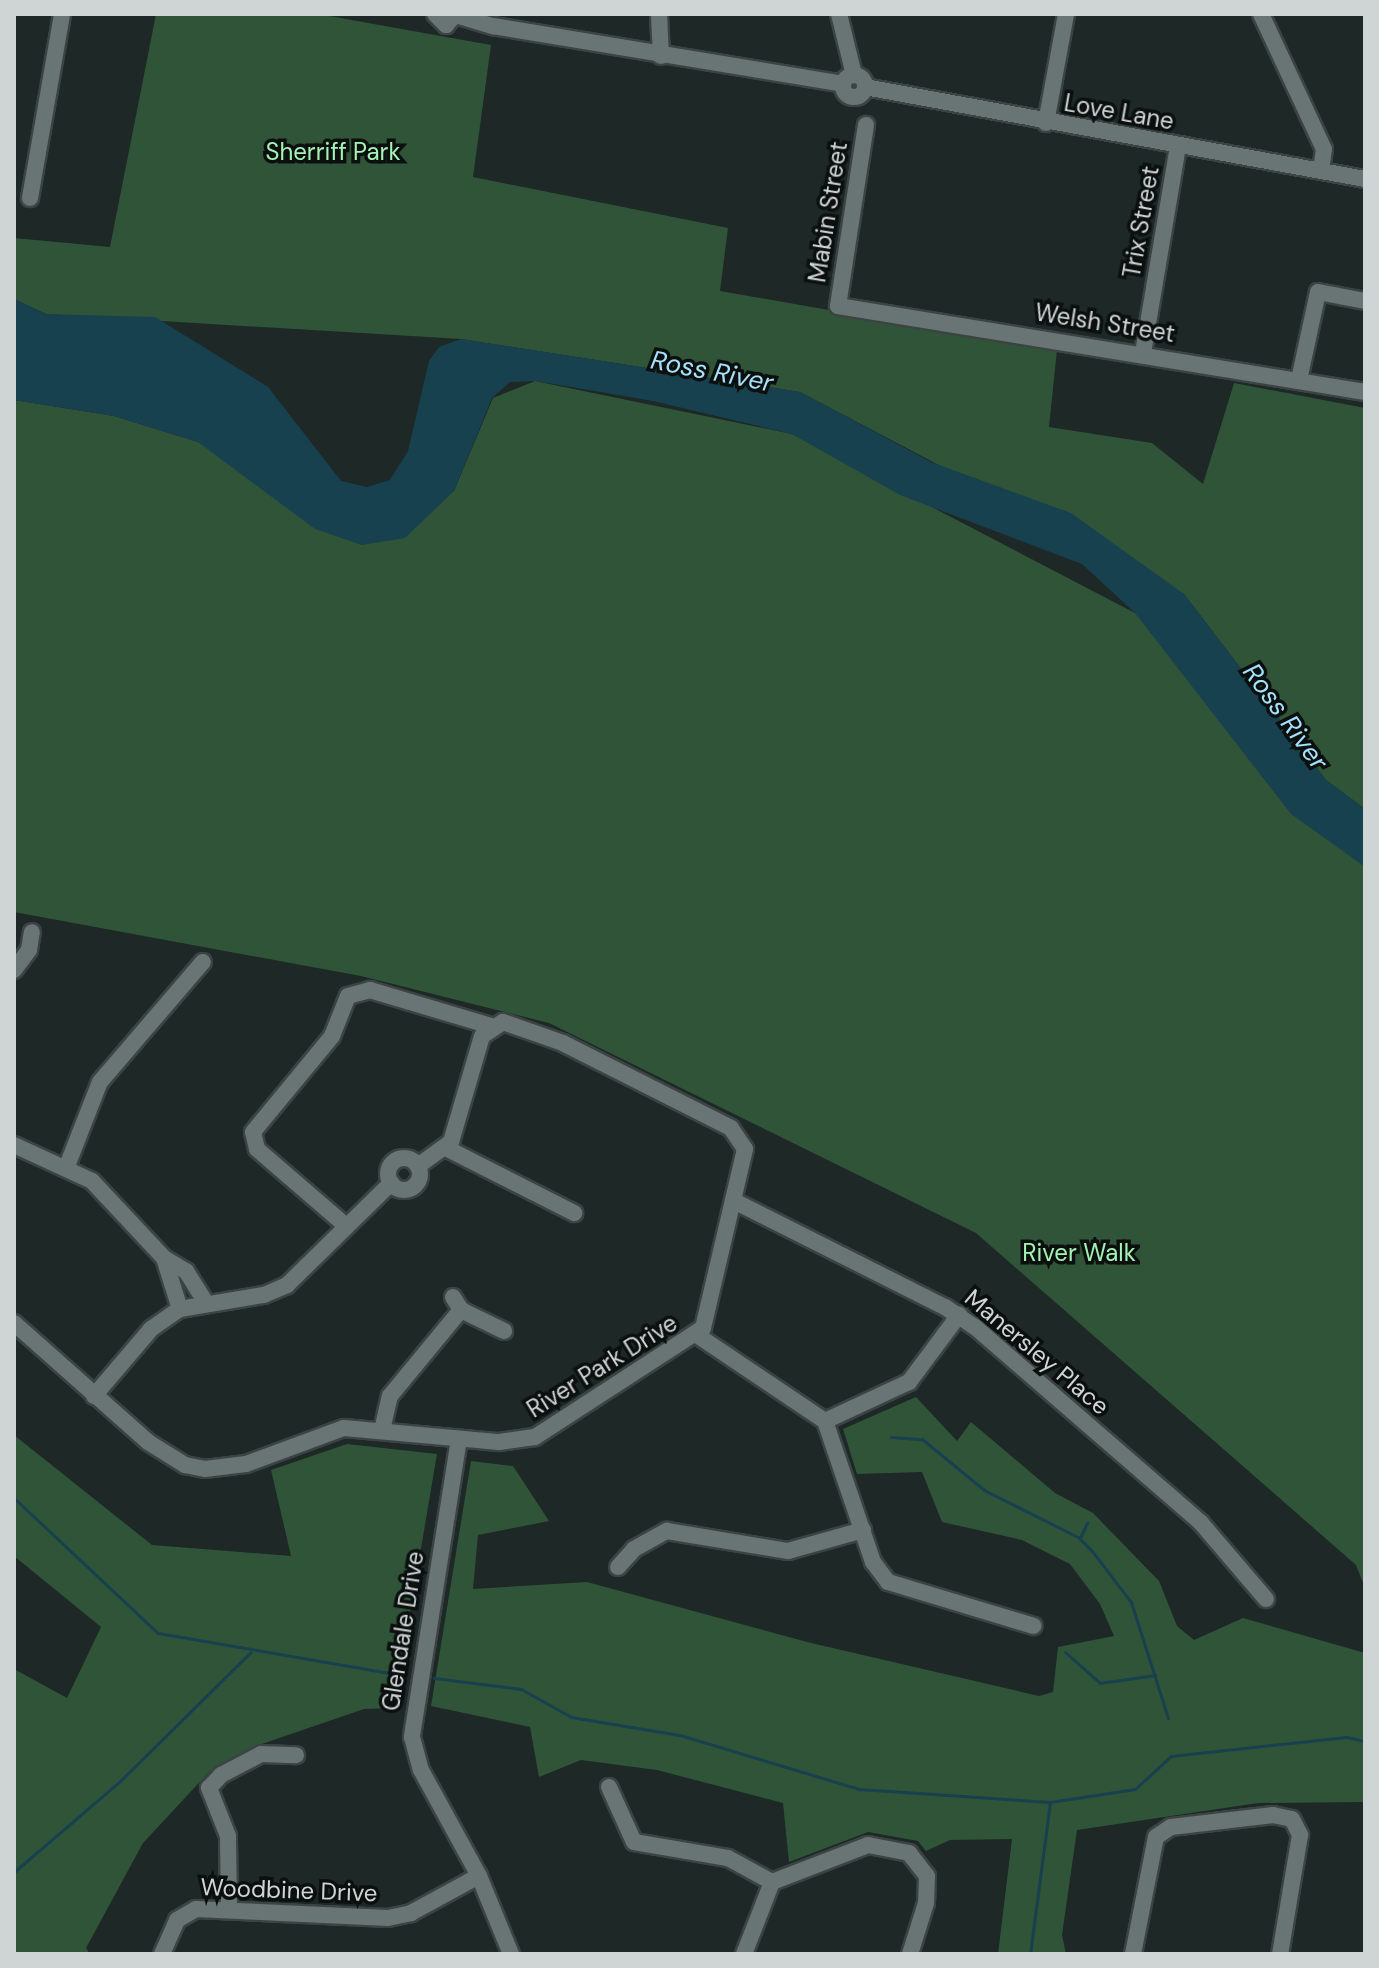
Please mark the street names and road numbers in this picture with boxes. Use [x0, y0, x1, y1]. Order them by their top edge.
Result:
street label: Love Lane [1062, 88, 1176, 136]
street label: Mabin Street [803, 140, 853, 284]
street label: Trix Street [1117, 164, 1165, 280]
street label: Welsh Street [1033, 298, 1177, 348]
street label: Manersley Place [959, 1283, 1115, 1421]
street label: River Park Drive [522, 1308, 682, 1424]
street label: Glendale Drive [376, 1549, 430, 1713]
street label: Woodbine Drive [200, 1873, 378, 1907]

